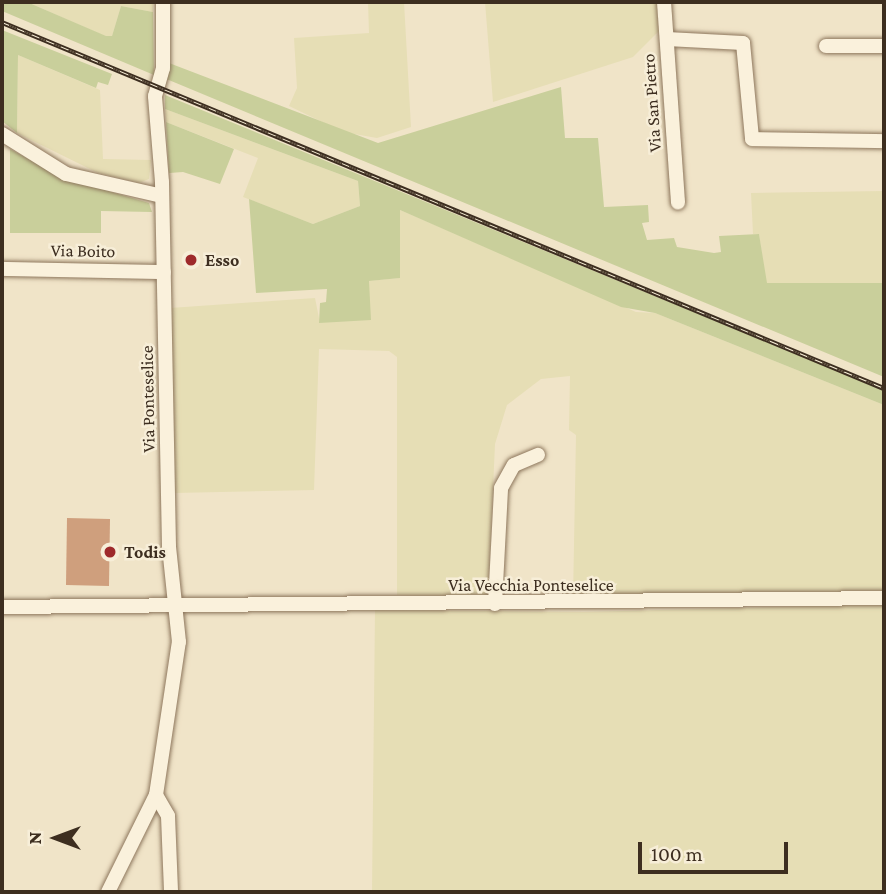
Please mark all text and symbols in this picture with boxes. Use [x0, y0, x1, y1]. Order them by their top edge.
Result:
street label: Via San Pietro [638, 53, 666, 153]
street label: Via Boito [50, 240, 116, 262]
place label: Esso [205, 249, 239, 271]
marker: Esso [183, 252, 199, 268]
street label: Via Ponteselice [136, 345, 160, 453]
place label: Todis [124, 541, 166, 563]
marker: Todis [102, 544, 118, 560]
street label: Via Vecchia Ponteselice [448, 574, 614, 596]
north arrow [21, 803, 91, 873]
scale bar [641, 828, 792, 872]
text: N [24, 832, 45, 844]
text: 100 m [651, 842, 703, 866]

